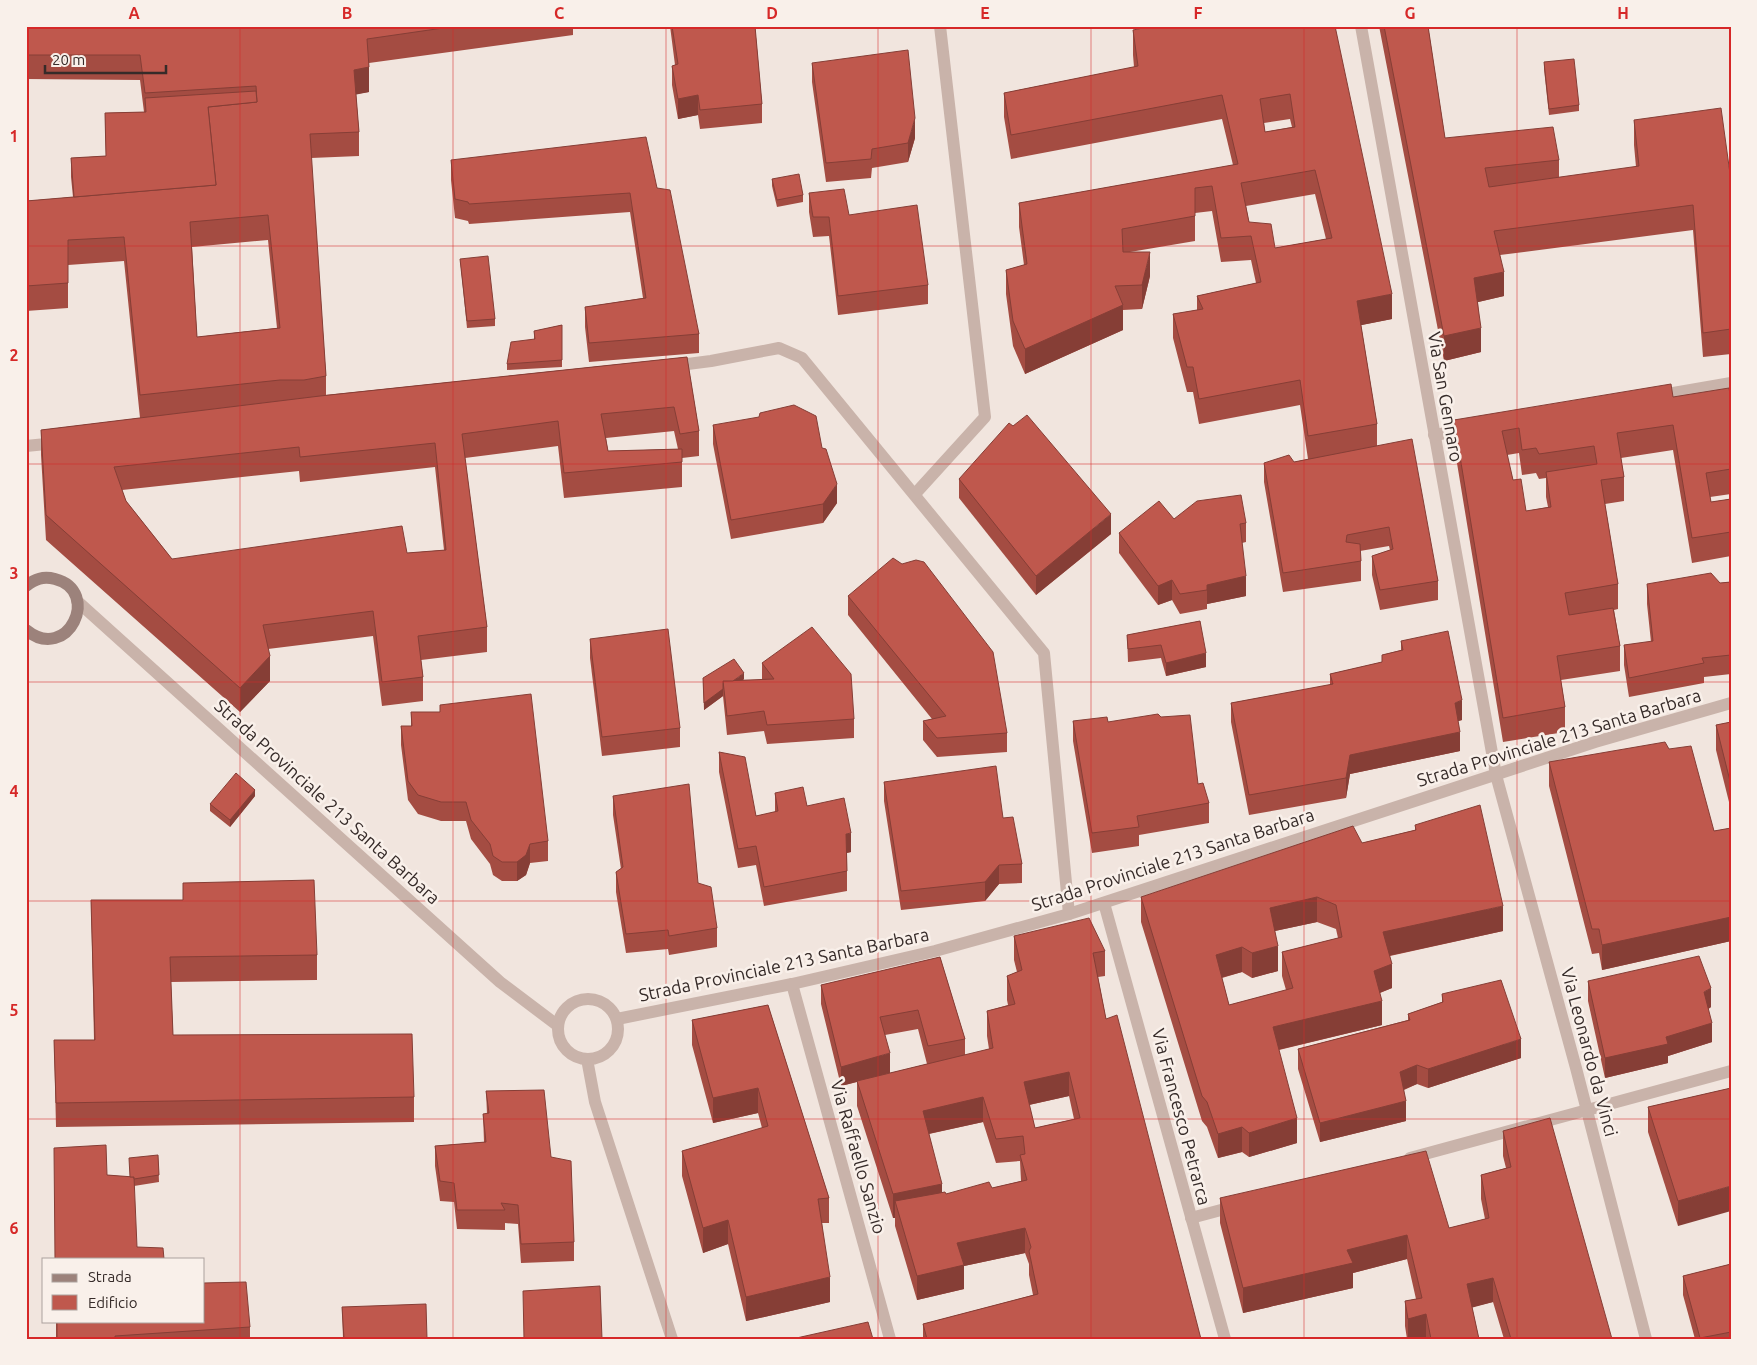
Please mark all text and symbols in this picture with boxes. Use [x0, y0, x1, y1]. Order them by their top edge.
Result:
text: A [128, 4, 140, 22]
text: B [342, 4, 352, 22]
text: C [554, 4, 564, 22]
text: D [766, 4, 778, 22]
text: E [980, 4, 990, 22]
text: F [1194, 4, 1203, 22]
text: G [1404, 4, 1416, 22]
text: H [1617, 4, 1629, 22]
scale bar [45, 42, 166, 74]
text: 20 m [52, 51, 85, 68]
text: 1 [9, 127, 19, 145]
street label: Via San Gennaro [1425, 330, 1467, 463]
text: 2 [9, 346, 19, 364]
text: 3 [9, 564, 19, 582]
street label: Strada Provinciale 213 Santa Barbara [1414, 684, 1703, 790]
street label: Strada Provinciale 213 Santa Barbara [211, 695, 444, 908]
text: 4 [9, 782, 19, 800]
street label: Strada Provinciale 213 Santa Barbara [1029, 804, 1317, 914]
street label: Strada Provinciale 213 Santa Barbara [637, 923, 931, 1005]
street label: Via Leonardo da Vinci [1558, 965, 1622, 1138]
text: 5 [9, 1001, 19, 1019]
street label: Via Francesco Petrarca [1149, 1026, 1215, 1207]
street label: Via Raffaello Sanzio [827, 1077, 891, 1236]
text: 6 [9, 1219, 19, 1237]
legend [42, 1258, 205, 1322]
text: Strada [88, 1268, 132, 1285]
text: Edificio [88, 1294, 137, 1311]

